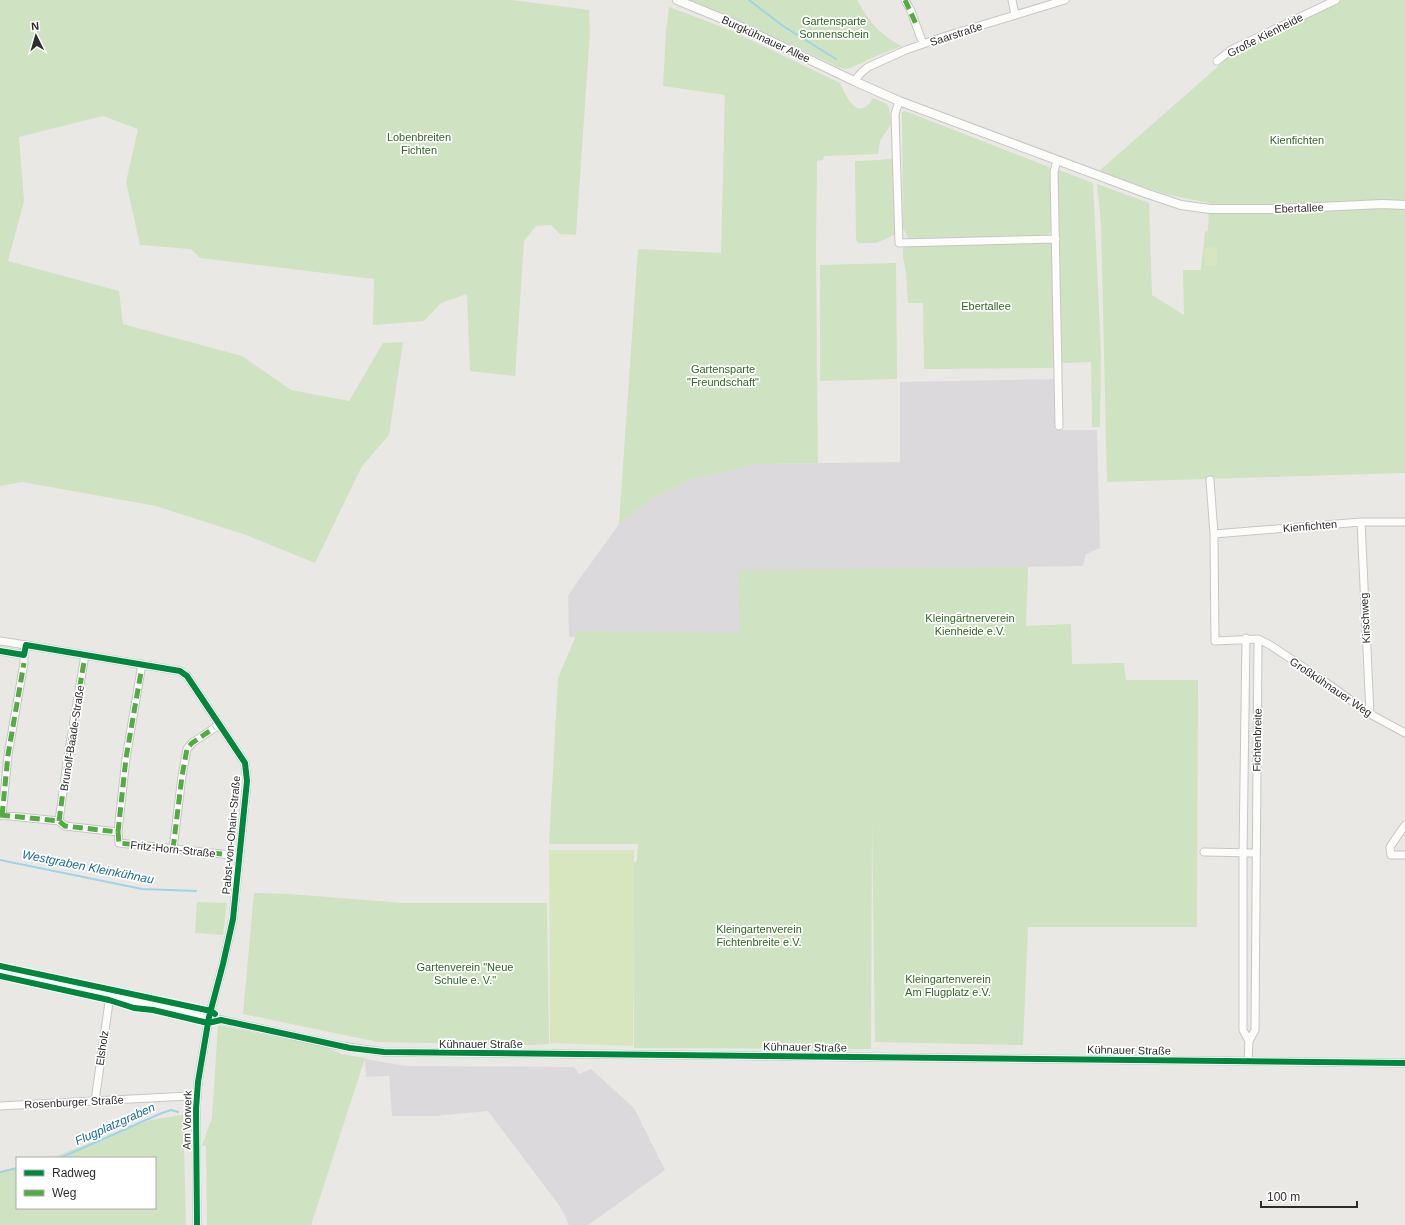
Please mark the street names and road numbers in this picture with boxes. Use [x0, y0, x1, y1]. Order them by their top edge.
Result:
street label: Große Kienheide [1225, 11, 1305, 59]
street label: Burgkühnauer Allee [720, 13, 812, 65]
street label: Saarstraße [928, 20, 984, 48]
street label: Ebertallee [1274, 201, 1324, 215]
street label: Kienfichten [1282, 518, 1338, 534]
street label: Kirschweg [1358, 592, 1372, 644]
street label: Großkühnauer Weg [1288, 655, 1374, 719]
street label: Brunolf-Baade-Straße [58, 684, 86, 792]
street label: Fichtenbreite [1250, 708, 1264, 772]
street label: Pabst-von-Ohain-Straße [220, 775, 242, 895]
street label: Fritz-Horn-Straße [130, 839, 216, 859]
street label: Elsholz [94, 1030, 110, 1066]
street label: Kühnauer Straße [439, 1038, 523, 1050]
street label: Kühnauer Straße [763, 1040, 847, 1054]
street label: Kühnauer Straße [1087, 1043, 1171, 1057]
street label: Am Vorwerk [180, 1090, 194, 1150]
street label: Rosenburger Straße [24, 1093, 124, 1111]

